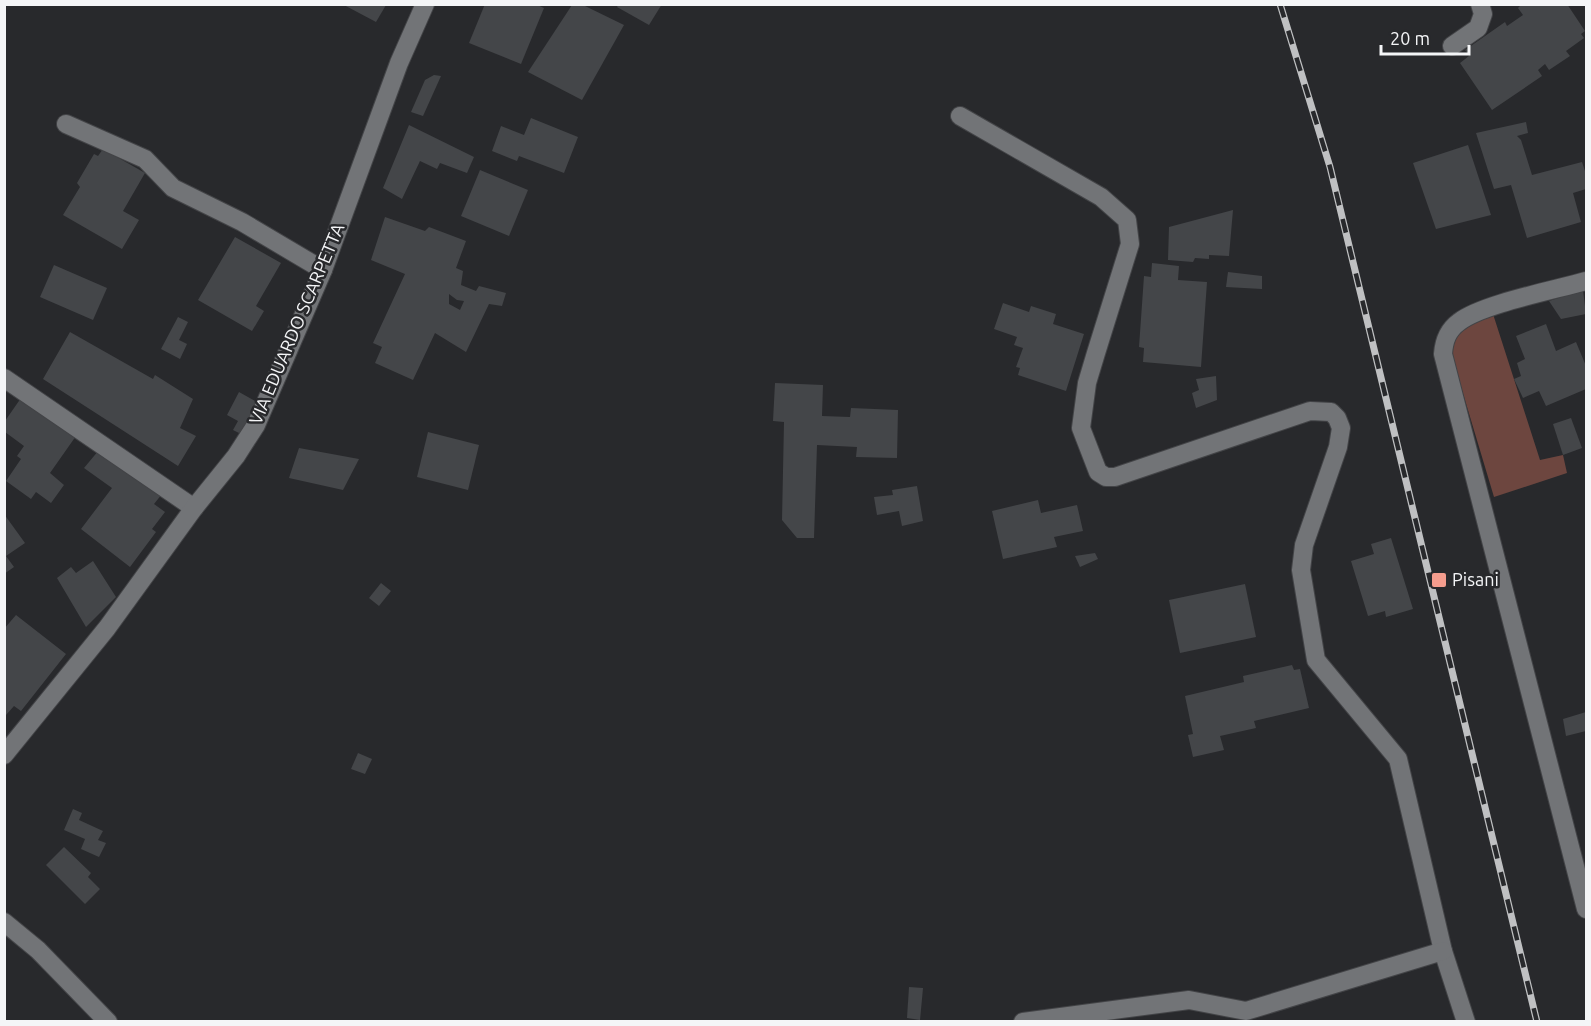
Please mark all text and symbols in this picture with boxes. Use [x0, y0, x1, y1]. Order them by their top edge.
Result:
scale bar [1381, 18, 1470, 56]
text: 20 m [1390, 28, 1430, 48]
street label: VIA EDUARDO SCARPETTA [245, 220, 348, 427]
place label: Pisani [1452, 569, 1499, 589]
marker: Pisani [1430, 571, 1448, 589]

